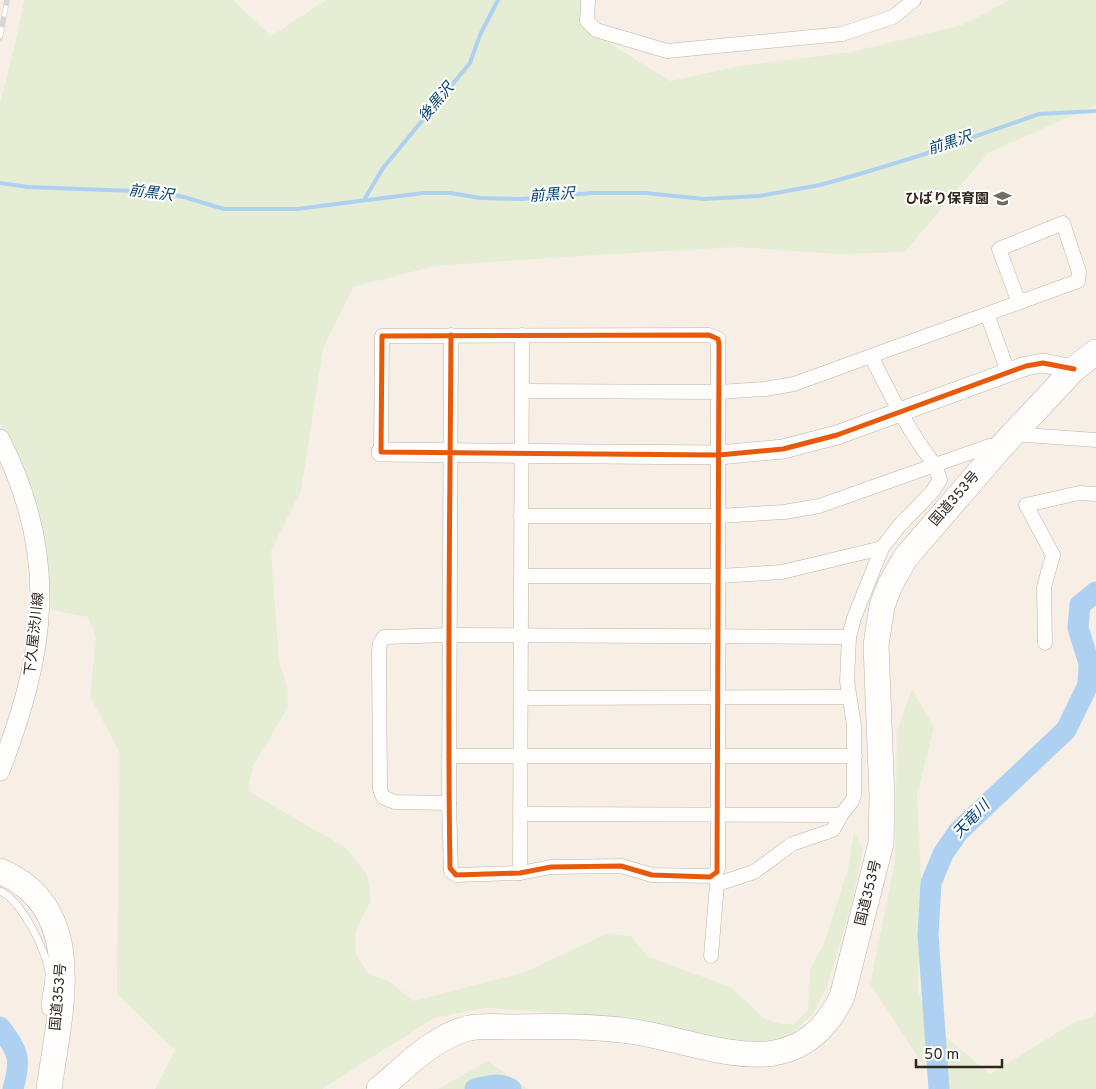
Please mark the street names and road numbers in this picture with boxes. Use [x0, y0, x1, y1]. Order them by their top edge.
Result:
street label: 国道353号 [926, 468, 984, 530]
street label: 下久屋渋川線 [22, 591, 48, 677]
street label: 国道353号 [853, 858, 885, 928]
street label: 国道353号 [48, 963, 70, 1031]

